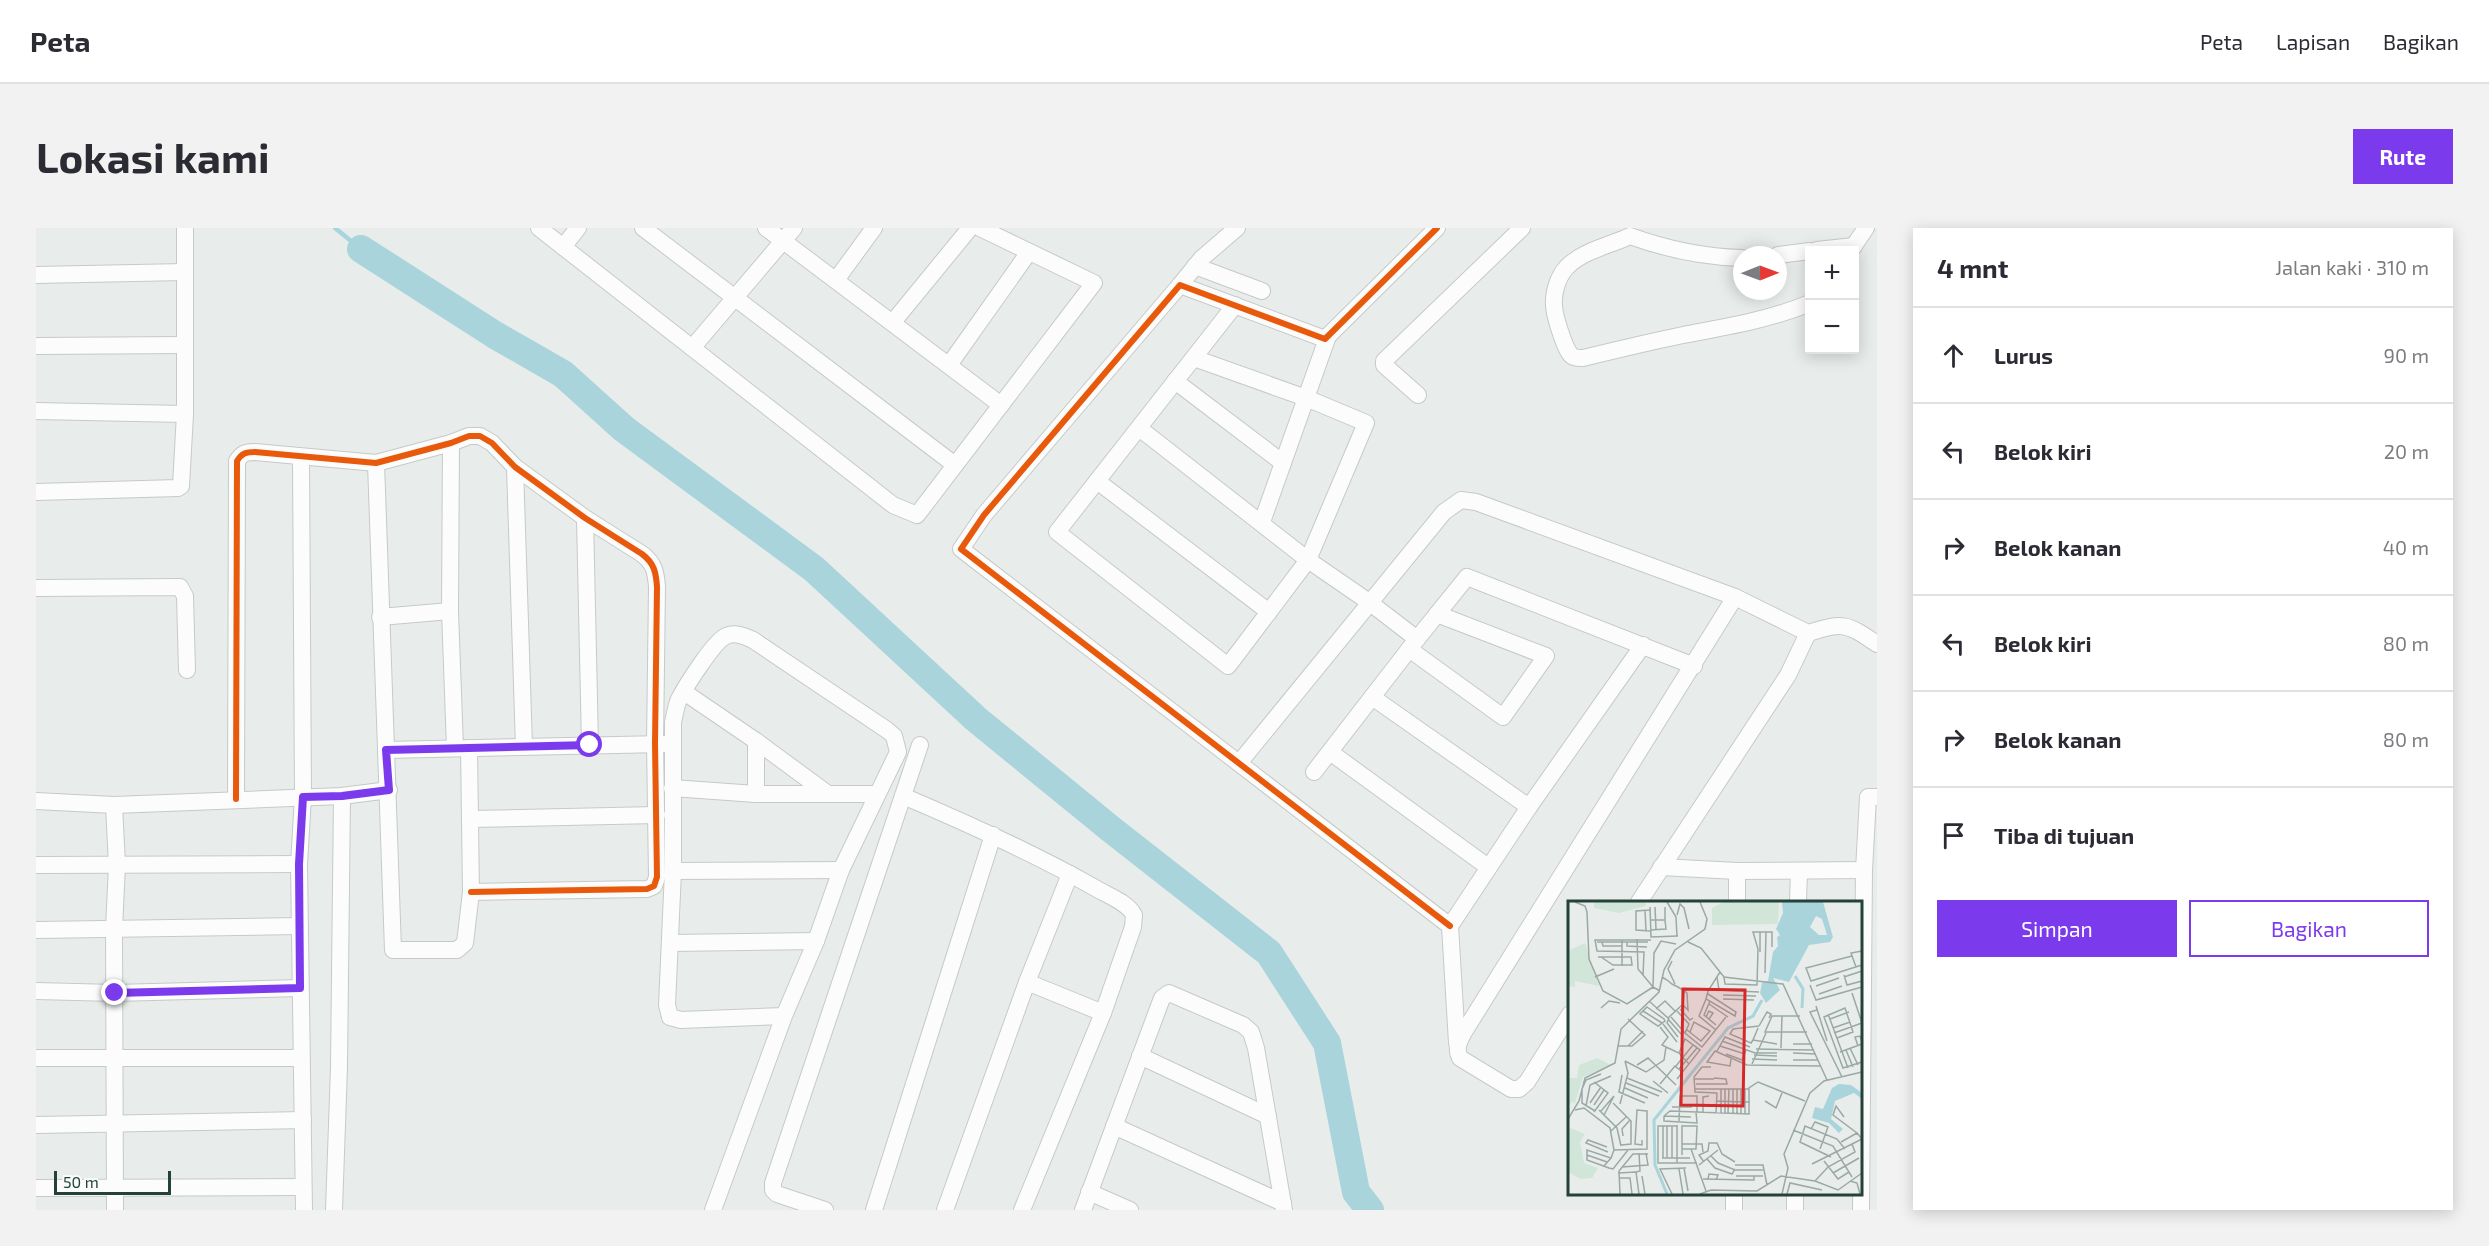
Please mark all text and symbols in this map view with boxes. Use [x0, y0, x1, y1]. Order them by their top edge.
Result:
text: Peta [30, 24, 90, 58]
text: Peta [2200, 29, 2243, 54]
text: Lapisan [2276, 29, 2350, 54]
text: Bagikan [2383, 29, 2459, 54]
button: Rute [2353, 129, 2453, 184]
text: Lokasi kami [36, 131, 270, 181]
north arrow [1733, 246, 1787, 300]
map controls [1805, 246, 1859, 354]
button: + [1805, 246, 1859, 300]
text: 4 mnt [1937, 252, 2008, 283]
text: Jalan kaki · 310 m [2275, 255, 2429, 279]
button: − [1805, 300, 1859, 354]
icon: ahead [1937, 339, 1970, 372]
text: Lurus [1994, 342, 2053, 368]
text: 90 m [2384, 343, 2429, 367]
icon: left [1937, 435, 1970, 468]
text: Belok kiri [1994, 438, 2091, 464]
text: 20 m [2384, 439, 2429, 463]
icon: right [1937, 531, 1970, 564]
text: Belok kanan [1994, 534, 2121, 560]
text: 40 m [2383, 535, 2429, 559]
icon: left [1937, 627, 1970, 660]
text: Belok kiri [1994, 630, 2091, 656]
text: 80 m [2383, 631, 2429, 655]
icon: right [1937, 723, 1970, 756]
text: Belok kanan [1994, 726, 2121, 752]
text: 80 m [2383, 727, 2429, 751]
route start [576, 731, 602, 757]
icon: arrive [1937, 819, 1970, 852]
text: Tiba di tujuan [1994, 822, 2134, 848]
button: Simpan [1937, 900, 2177, 957]
button: Bagikan [2189, 900, 2429, 957]
inset map [1568, 901, 1862, 1195]
route end [101, 979, 127, 1005]
scale bar [54, 1168, 171, 1196]
text: 50 m [63, 1172, 99, 1191]

